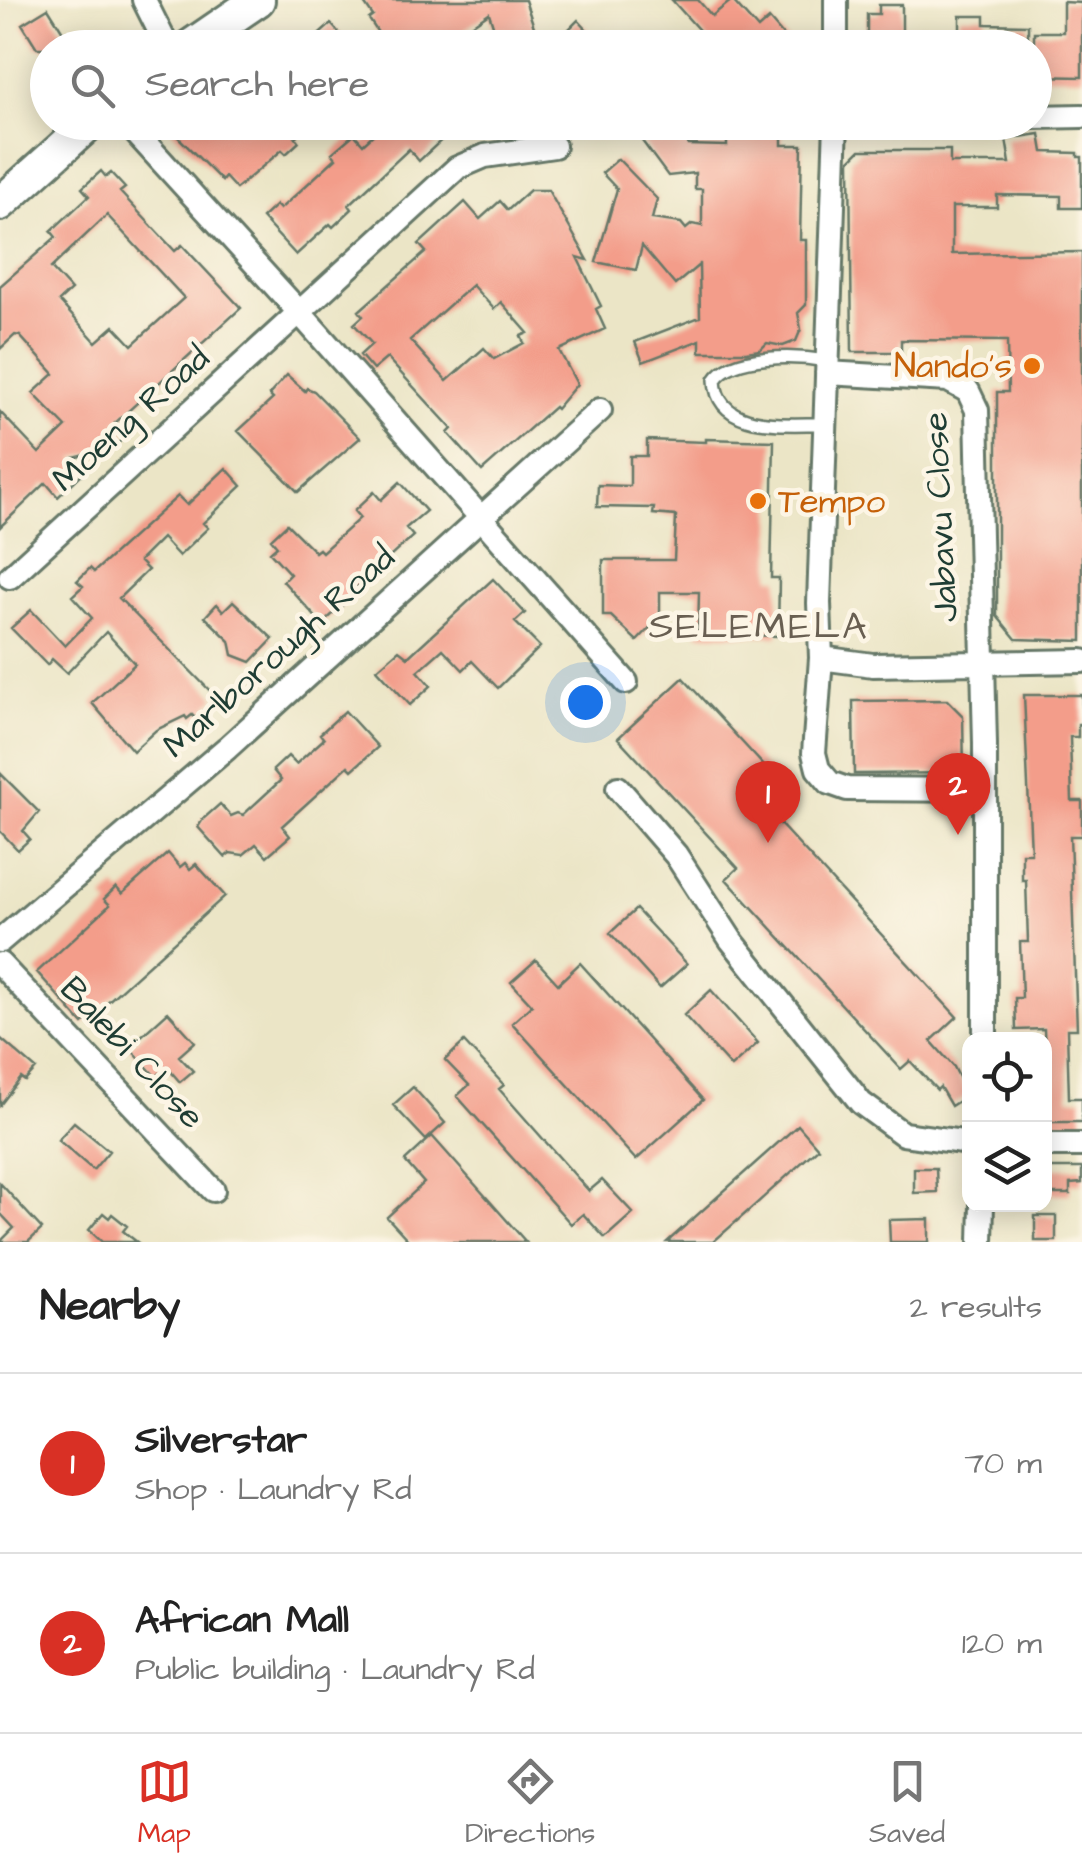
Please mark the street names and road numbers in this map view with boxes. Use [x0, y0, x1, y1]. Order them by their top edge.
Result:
street label: Moeng Road [41, 335, 222, 505]
street label: Jabavu Close [911, 411, 971, 623]
street label: Marlborough Road [152, 534, 407, 771]
street label: Balebi Close [48, 966, 216, 1140]

